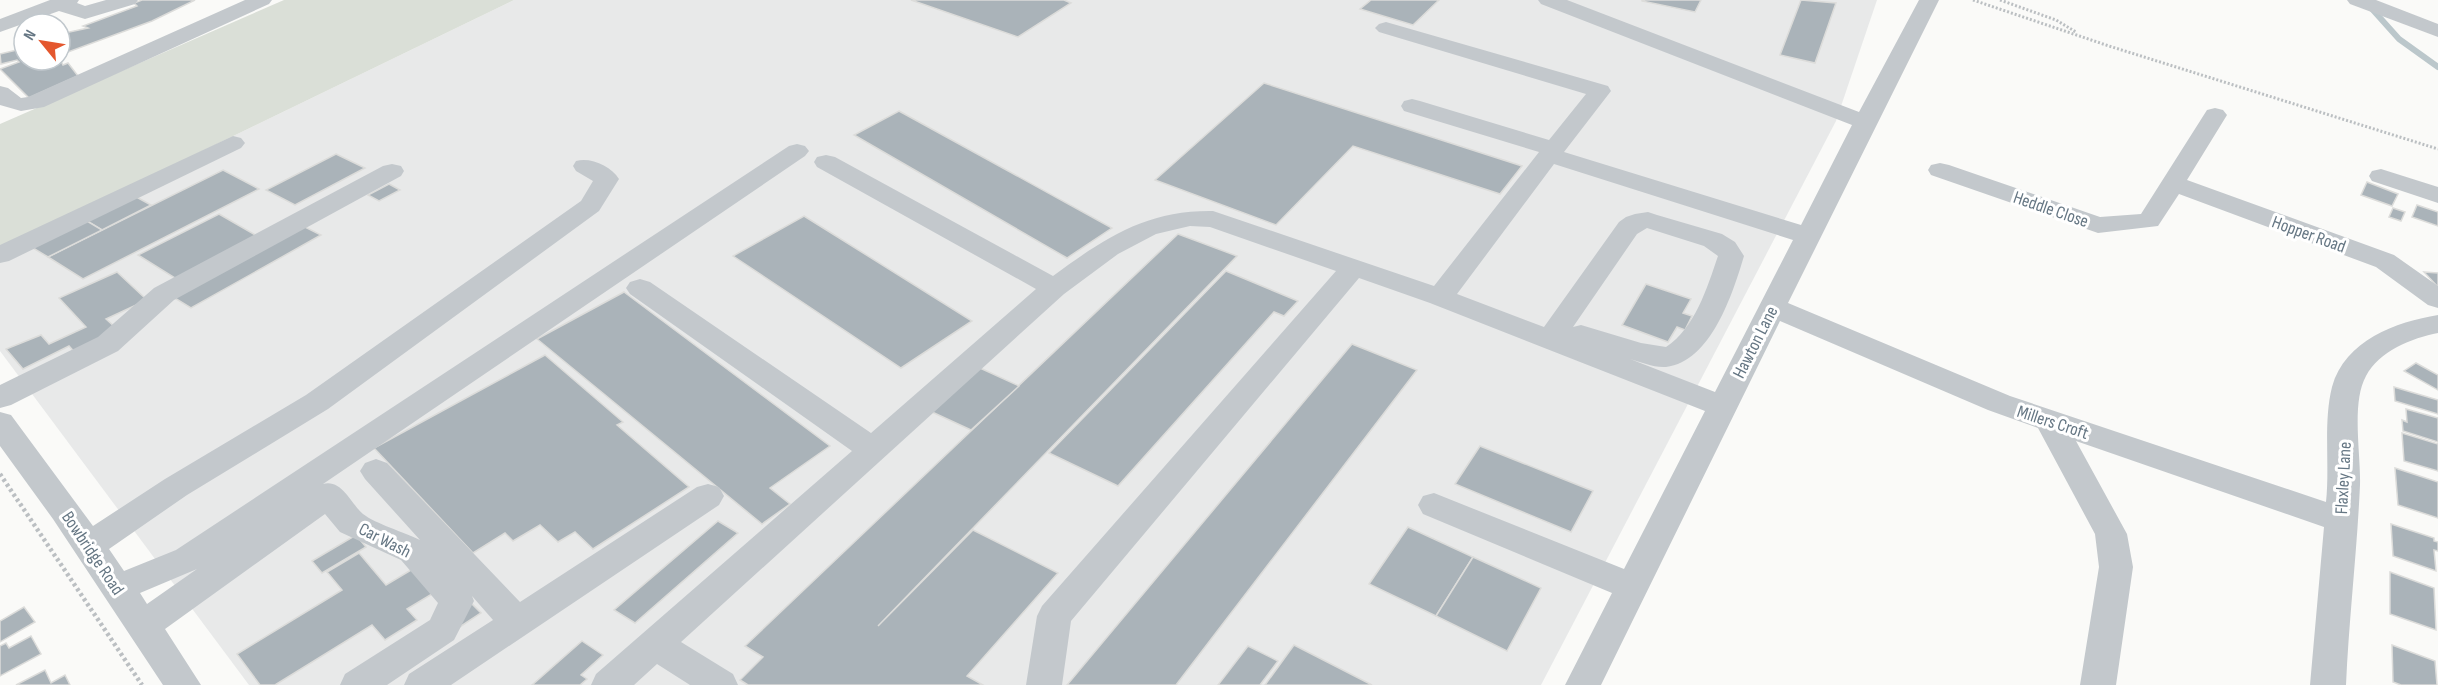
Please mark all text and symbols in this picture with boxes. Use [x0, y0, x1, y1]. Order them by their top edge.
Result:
north arrow [12, 12, 72, 72]
text: N [20, 27, 41, 44]
street label: Heddle Close [2010, 187, 2091, 232]
street label: Hopper Road [2269, 211, 2348, 257]
street label: Hawton Lane [1728, 303, 1783, 382]
street label: Millers Croft [2014, 401, 2092, 444]
street label: Flaxley Lane [2331, 441, 2356, 515]
street label: Bowbridge Road [57, 508, 128, 599]
street label: Car Wash [355, 518, 414, 562]

